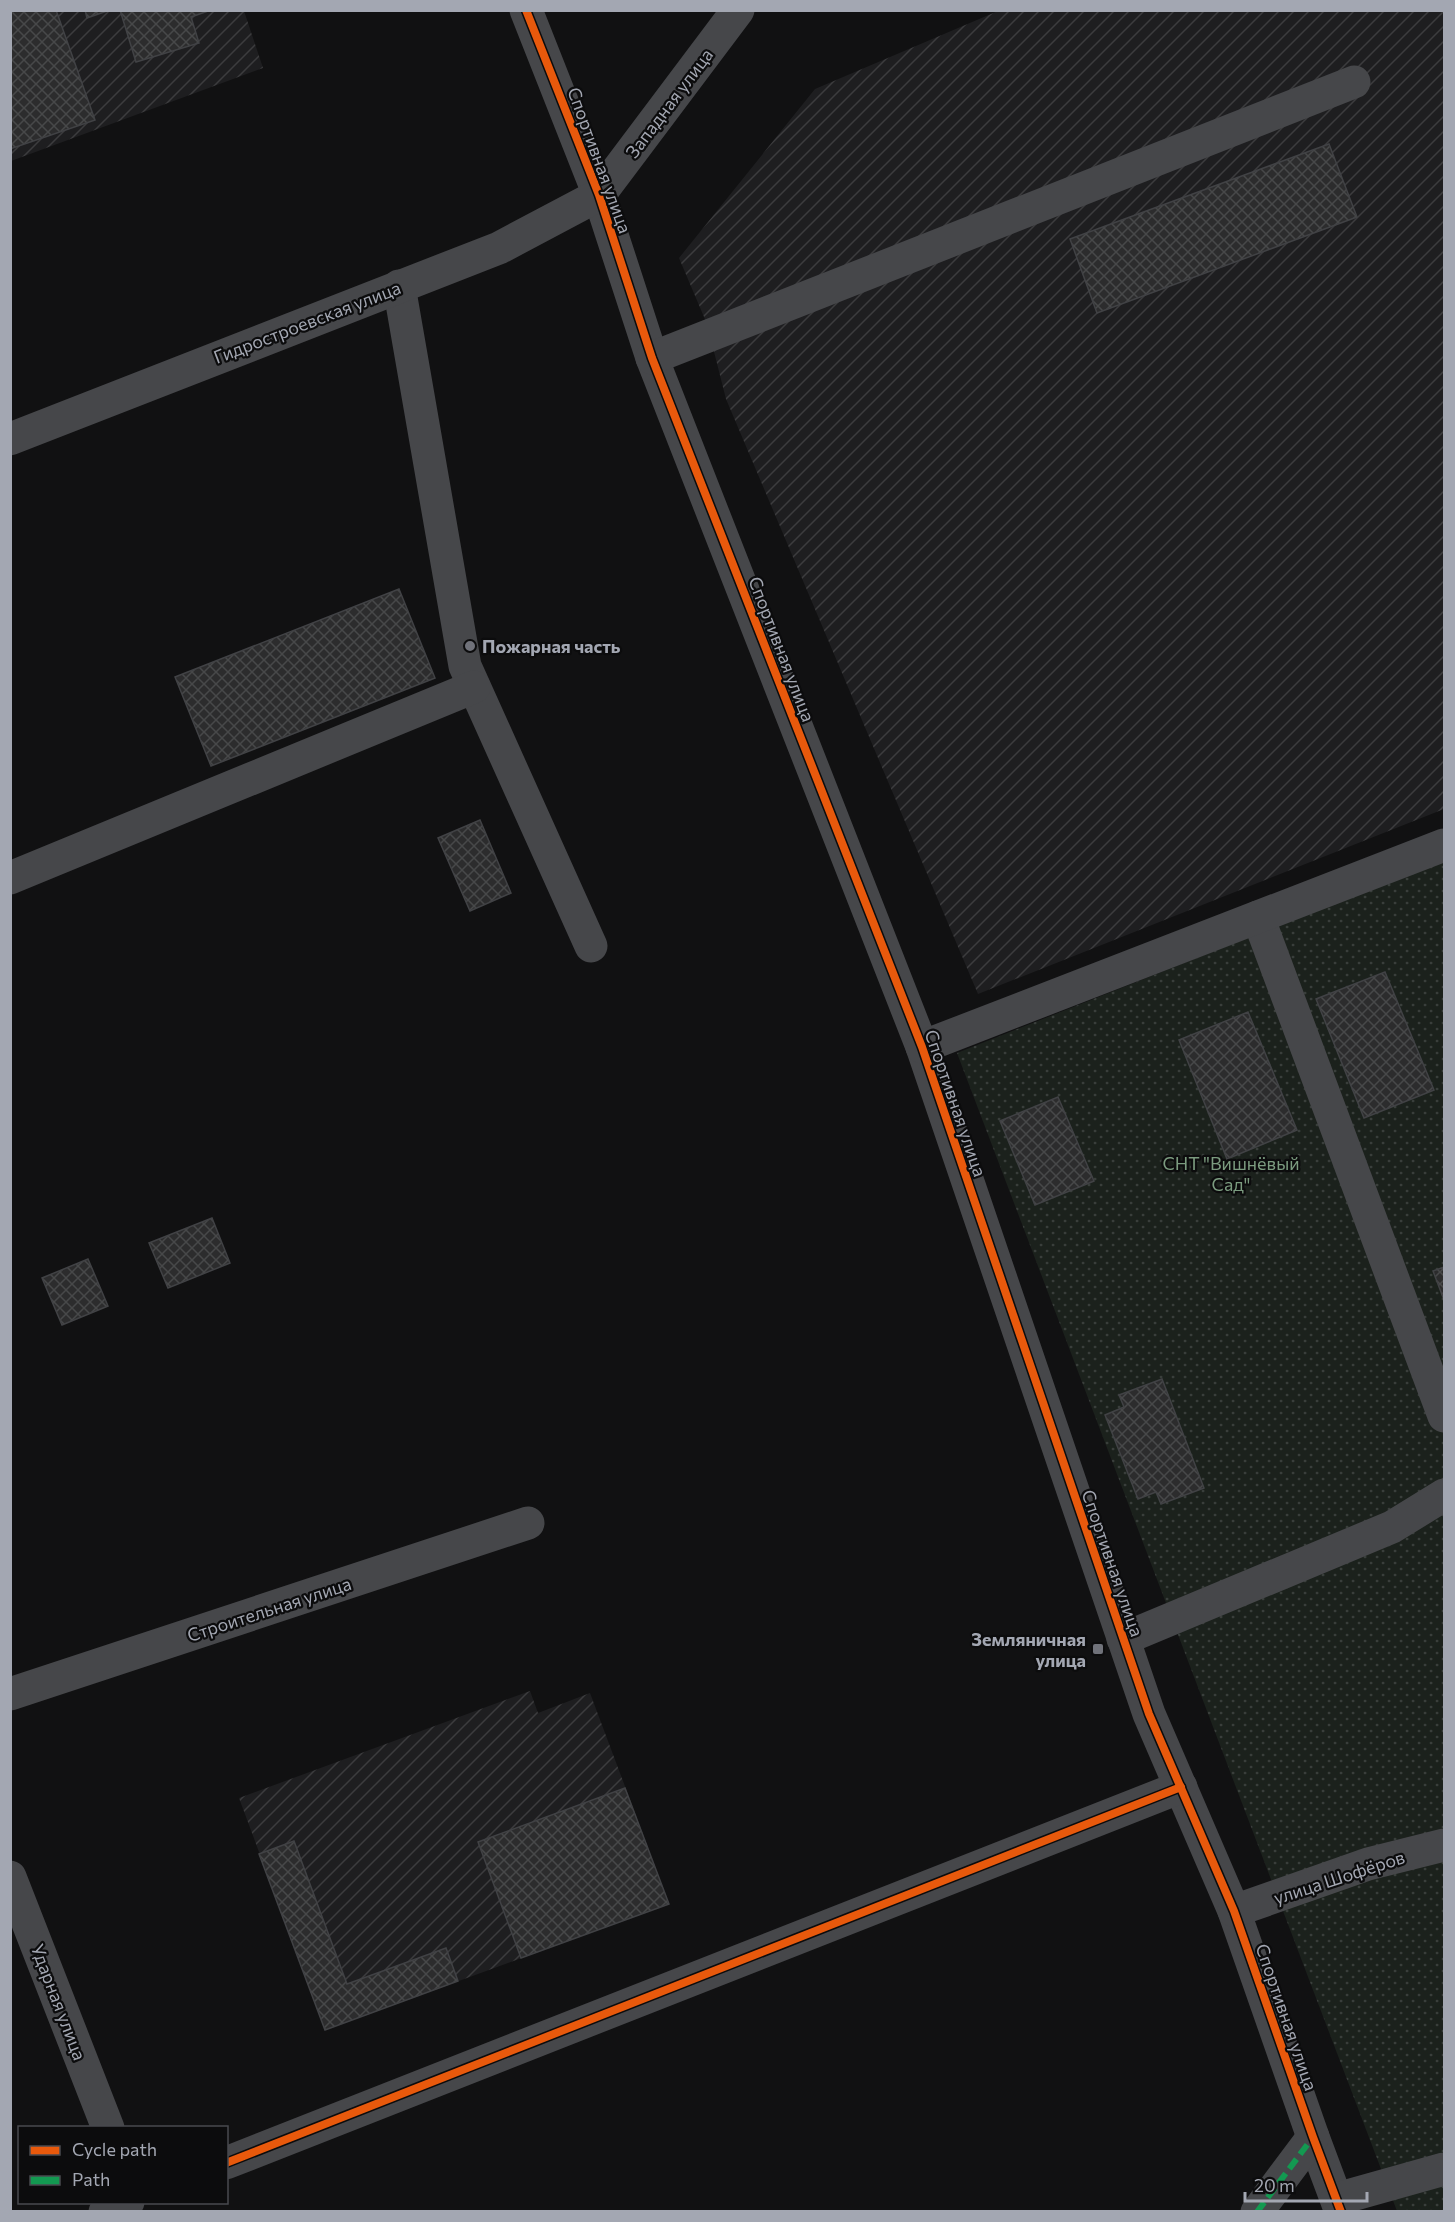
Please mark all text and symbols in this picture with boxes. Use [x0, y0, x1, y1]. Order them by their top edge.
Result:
street label: Западная улица [621, 44, 717, 162]
street label: Спортивная улица [563, 84, 637, 236]
street label: Гидростроевская улица [210, 276, 404, 368]
street label: Спортивная улица [744, 573, 820, 725]
place label: Пожарная часть [482, 635, 621, 657]
marker: Пожарная часть [463, 639, 477, 653]
street label: Спортивная улица [921, 1027, 991, 1179]
park label: СНТ "Вишнёвый Сад" [1162, 1152, 1300, 1195]
street label: Спортивная улица [1078, 1487, 1148, 1639]
street label: Строительная улица [184, 1572, 354, 1646]
place label: Земляничная улица [971, 1628, 1086, 1671]
marker: Земляничная улица [1091, 1642, 1105, 1656]
street label: улица Шофёров [1271, 1845, 1407, 1909]
street label: Ударная улица [27, 1941, 91, 2063]
street label: Спортивная улица [1252, 1941, 1322, 2093]
legend [18, 2126, 228, 2204]
text: Cycle path [72, 2138, 157, 2160]
scale bar [1245, 2165, 1366, 2203]
text: Path [72, 2168, 110, 2190]
text: 20 m [1254, 2174, 1295, 2196]

